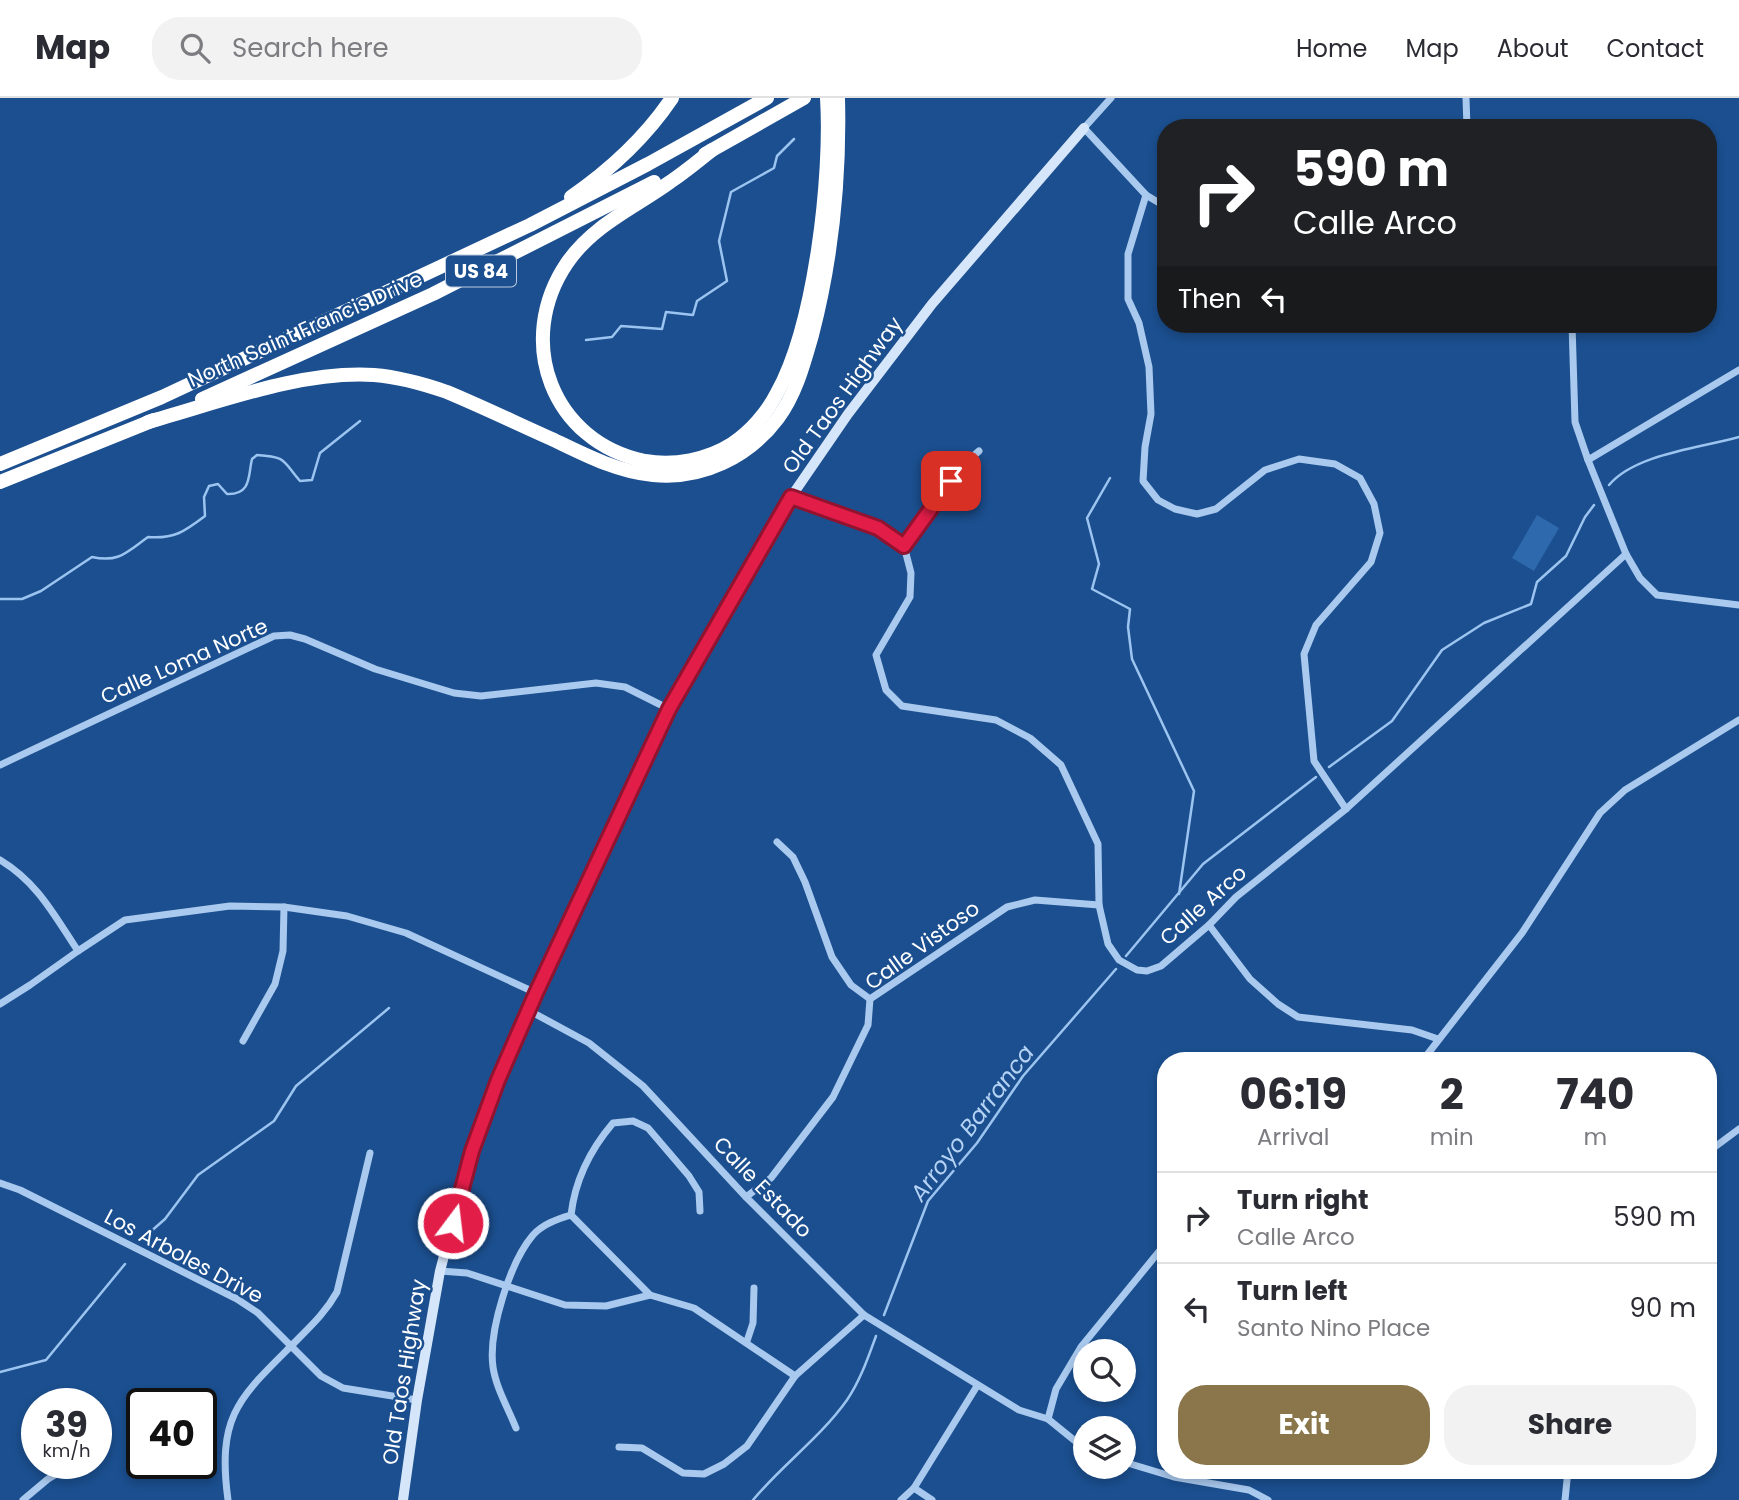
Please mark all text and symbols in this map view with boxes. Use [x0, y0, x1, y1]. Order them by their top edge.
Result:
search box [152, 17, 642, 80]
text: Map [35, 24, 110, 71]
icon: search [176, 29, 214, 67]
text: Search here [232, 30, 389, 66]
text: Home [1296, 32, 1368, 65]
text: Map [1406, 32, 1459, 65]
text: About [1497, 32, 1568, 65]
text: Contact [1606, 32, 1704, 65]
text: 590 m [1293, 135, 1449, 203]
icon: right [1178, 147, 1269, 238]
text: Calle Arco [1293, 200, 1457, 245]
road number: US 84 [446, 256, 516, 286]
street label: North Saint Francis Drive [183, 264, 427, 394]
icon: left [1255, 280, 1293, 318]
text: Then [1178, 281, 1241, 317]
street label: Old Taos Highway [775, 310, 909, 479]
pin [921, 451, 981, 511]
icon: arrive [932, 462, 970, 500]
street label: Calle Loma Norte [96, 611, 272, 711]
street label: Calle Arco [1153, 858, 1253, 952]
street label: Calle Vistoso [859, 894, 985, 996]
water label: Arroyo Barranca [902, 1038, 1041, 1209]
text: 06:19 [1239, 1065, 1347, 1124]
text: 2 [1440, 1065, 1464, 1124]
text: 740 [1556, 1065, 1634, 1124]
text: Arrival [1257, 1121, 1330, 1153]
text: min [1430, 1121, 1474, 1153]
text: m [1583, 1121, 1607, 1153]
street label: Calle Estado [707, 1130, 819, 1244]
text: Turn right [1237, 1182, 1369, 1218]
position arrow [416, 1186, 490, 1260]
icon: right [1178, 1199, 1216, 1237]
text: 590 m [1613, 1199, 1696, 1235]
street label: Los Arboles Drive [99, 1202, 269, 1310]
text: Calle Arco [1237, 1221, 1355, 1253]
text: Turn left [1237, 1273, 1348, 1309]
street label: Old Taos Highway [375, 1277, 433, 1467]
icon: left [1178, 1290, 1216, 1328]
text: 90 m [1630, 1290, 1696, 1326]
text: Santo Nino Place [1237, 1312, 1430, 1344]
map controls [1073, 1339, 1136, 1479]
button: search [1073, 1339, 1136, 1402]
button: Exit [1178, 1385, 1430, 1465]
button: Share [1444, 1385, 1696, 1465]
speed limit sign: 40 [126, 1388, 217, 1479]
text: 39 [45, 1400, 88, 1449]
button: layers [1073, 1416, 1136, 1479]
text: km/h [43, 1438, 90, 1463]

